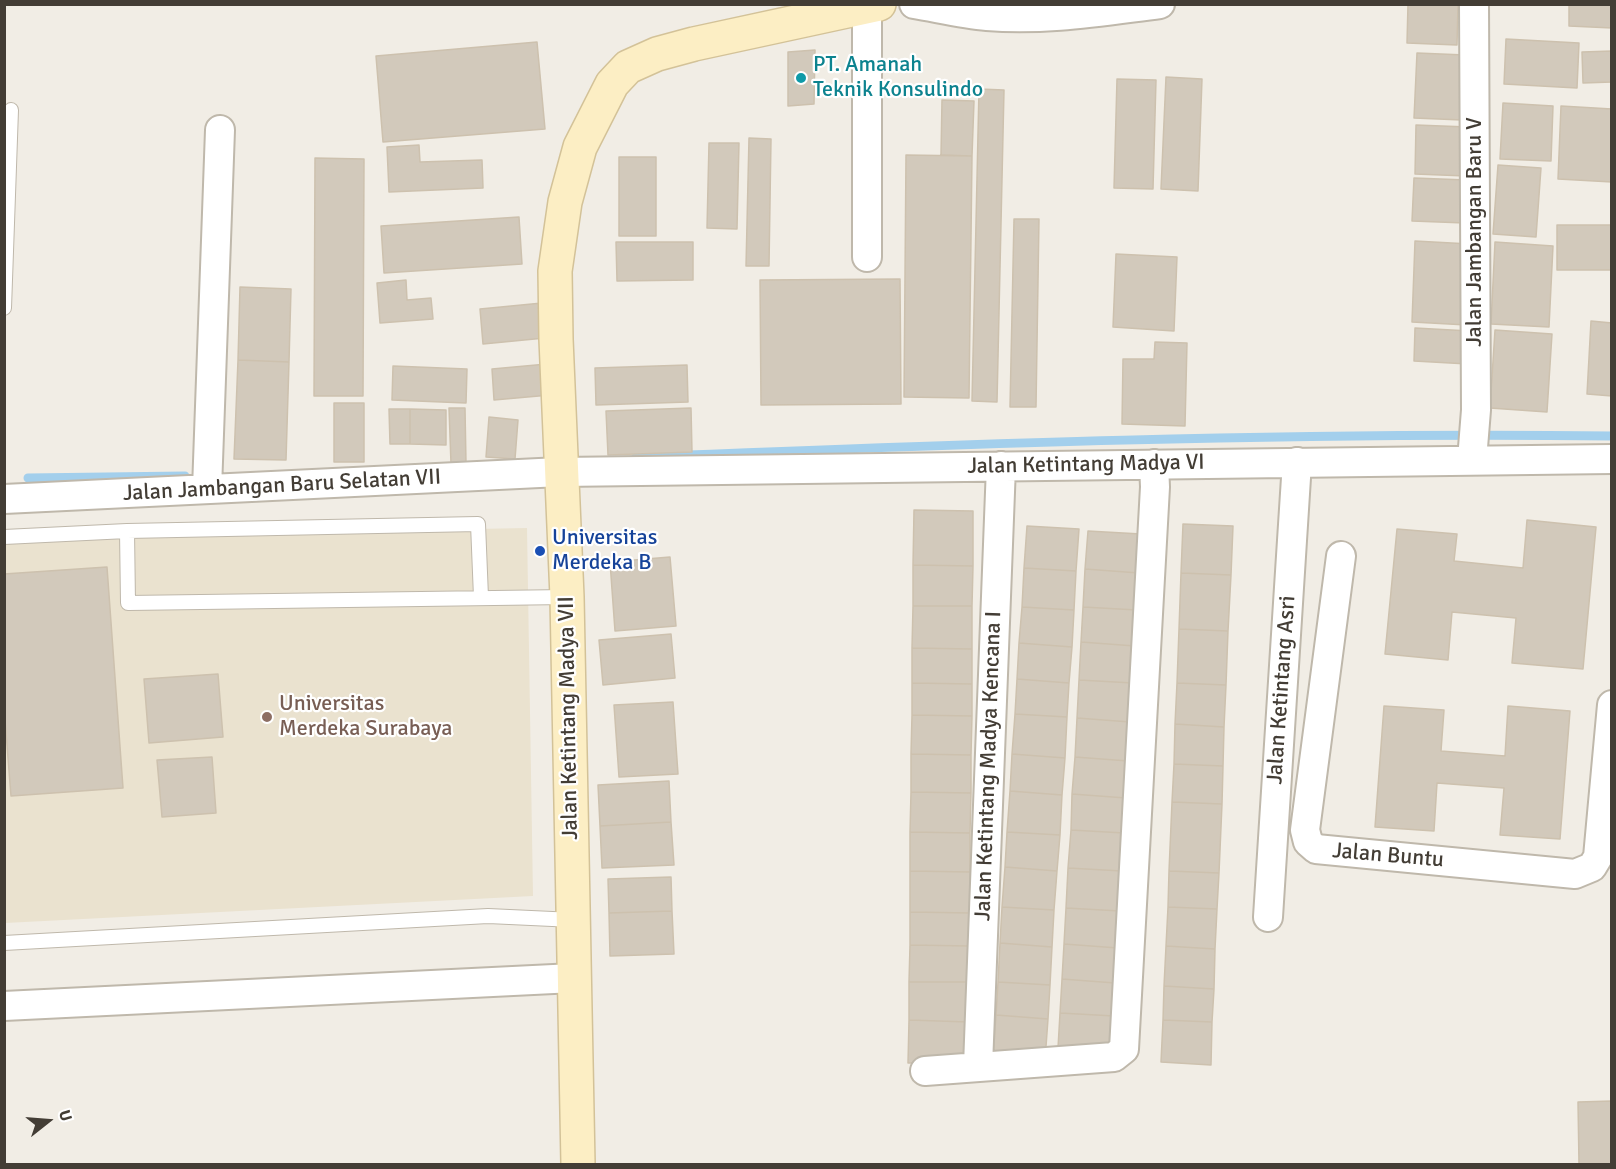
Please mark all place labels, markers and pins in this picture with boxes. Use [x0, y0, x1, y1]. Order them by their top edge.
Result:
place label: PT. Amanah Teknik Konsulindo [813, 52, 983, 104]
marker: PT. Amanah Teknik Konsulindo [794, 71, 808, 85]
place label: Universitas Merdeka B [552, 525, 657, 576]
marker: Universitas Merdeka B [533, 544, 547, 558]
place label: Universitas Merdeka Surabaya [279, 691, 452, 742]
marker: Universitas Merdeka Surabaya [260, 710, 274, 724]

